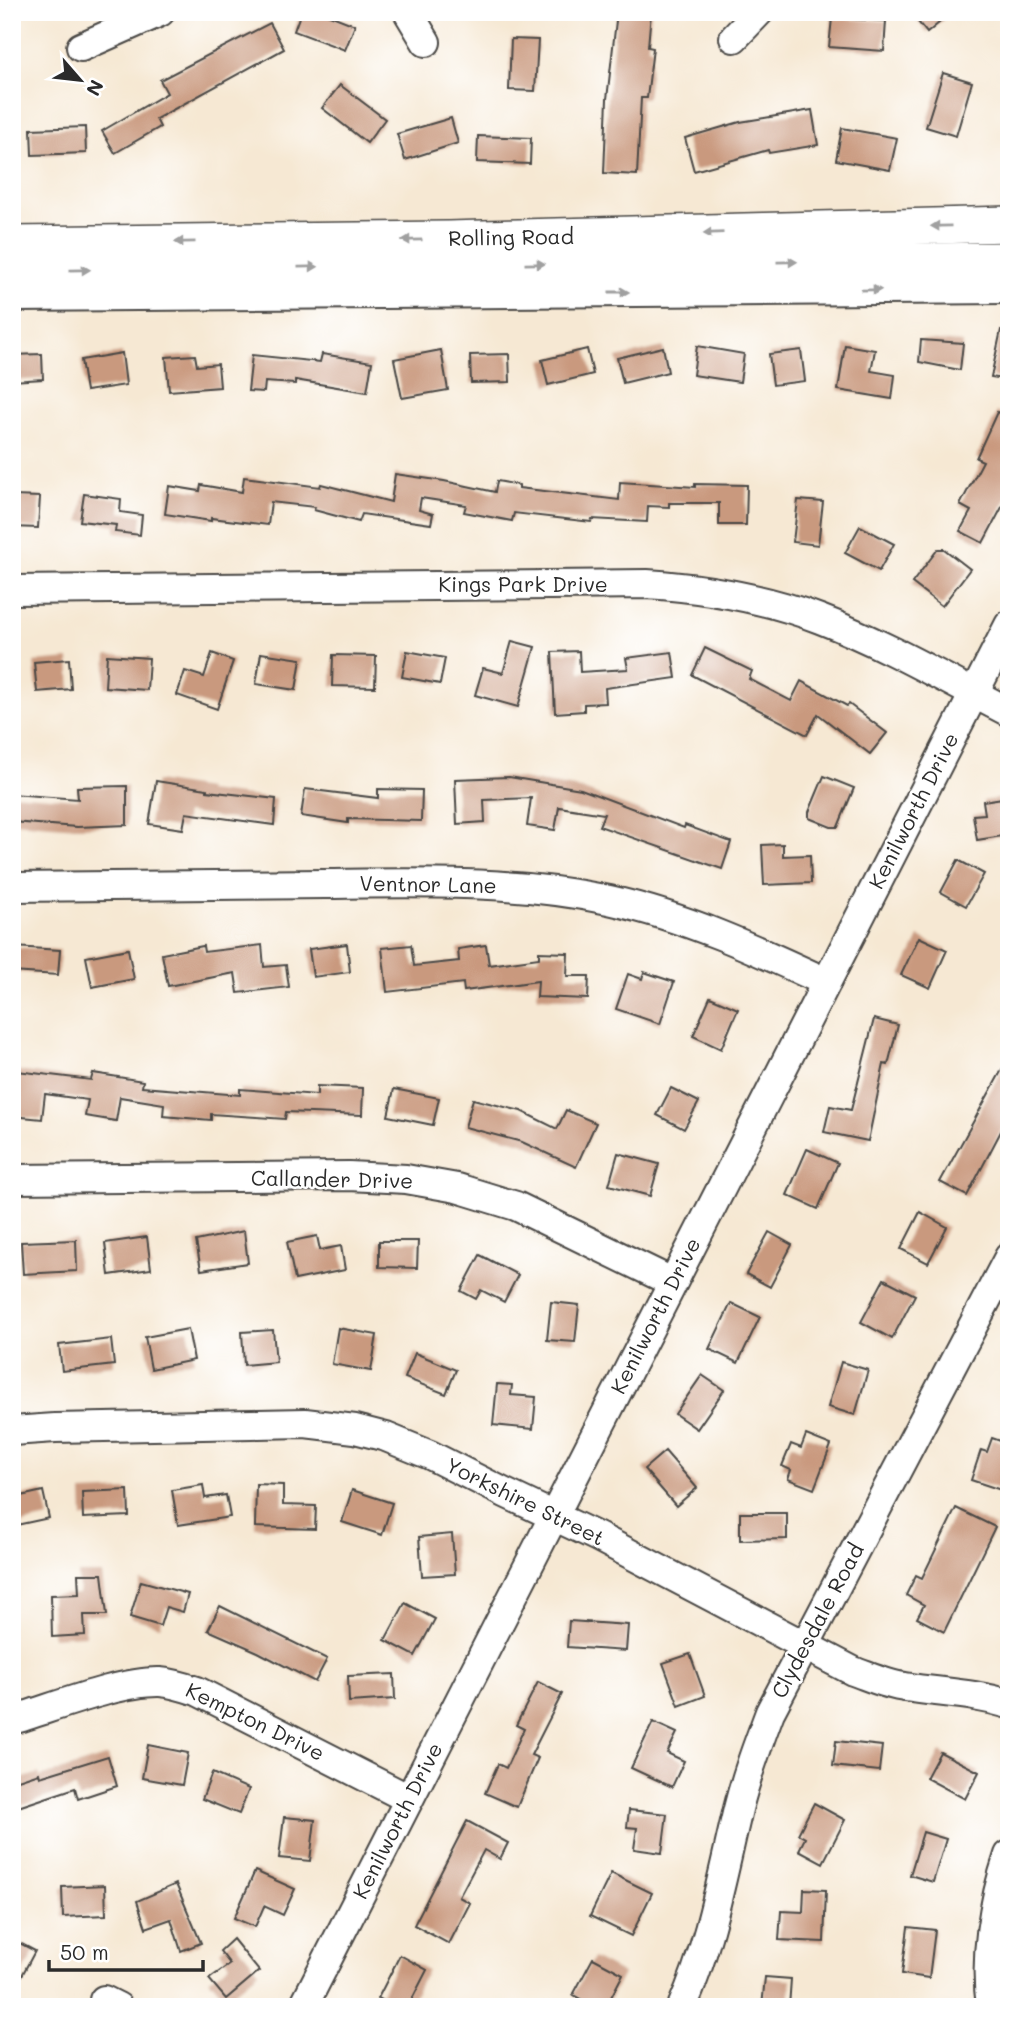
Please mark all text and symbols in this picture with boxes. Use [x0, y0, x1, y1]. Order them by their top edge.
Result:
north arrow [46, 46, 116, 116]
text: N [81, 76, 110, 100]
one-way arrow [929, 220, 951, 232]
street label: Rolling Road [448, 222, 574, 251]
one-way arrow [702, 227, 724, 239]
one-way arrow [401, 234, 423, 246]
one-way arrow [173, 236, 195, 248]
one-way arrow [777, 256, 799, 268]
one-way arrow [525, 259, 547, 270]
one-way arrow [297, 261, 319, 273]
one-way arrow [70, 264, 92, 276]
one-way arrow [861, 284, 883, 296]
one-way arrow [609, 287, 631, 298]
street label: Kings Park Drive [438, 570, 608, 597]
street label: Kenilworth Drive [862, 728, 964, 893]
street label: Ventnor Lane [359, 869, 497, 898]
street label: Callander Drive [251, 1164, 413, 1193]
street label: Kenilworth Drive [604, 1233, 706, 1398]
street label: Yorkshire Street [442, 1450, 610, 1551]
street label: Clydesdale Road [765, 1538, 869, 1702]
street label: Kempton Drive [182, 1675, 329, 1766]
street label: Kenilworth Drive [346, 1738, 448, 1903]
scale bar [49, 1928, 203, 1972]
text: 50 m [60, 1938, 109, 1965]

